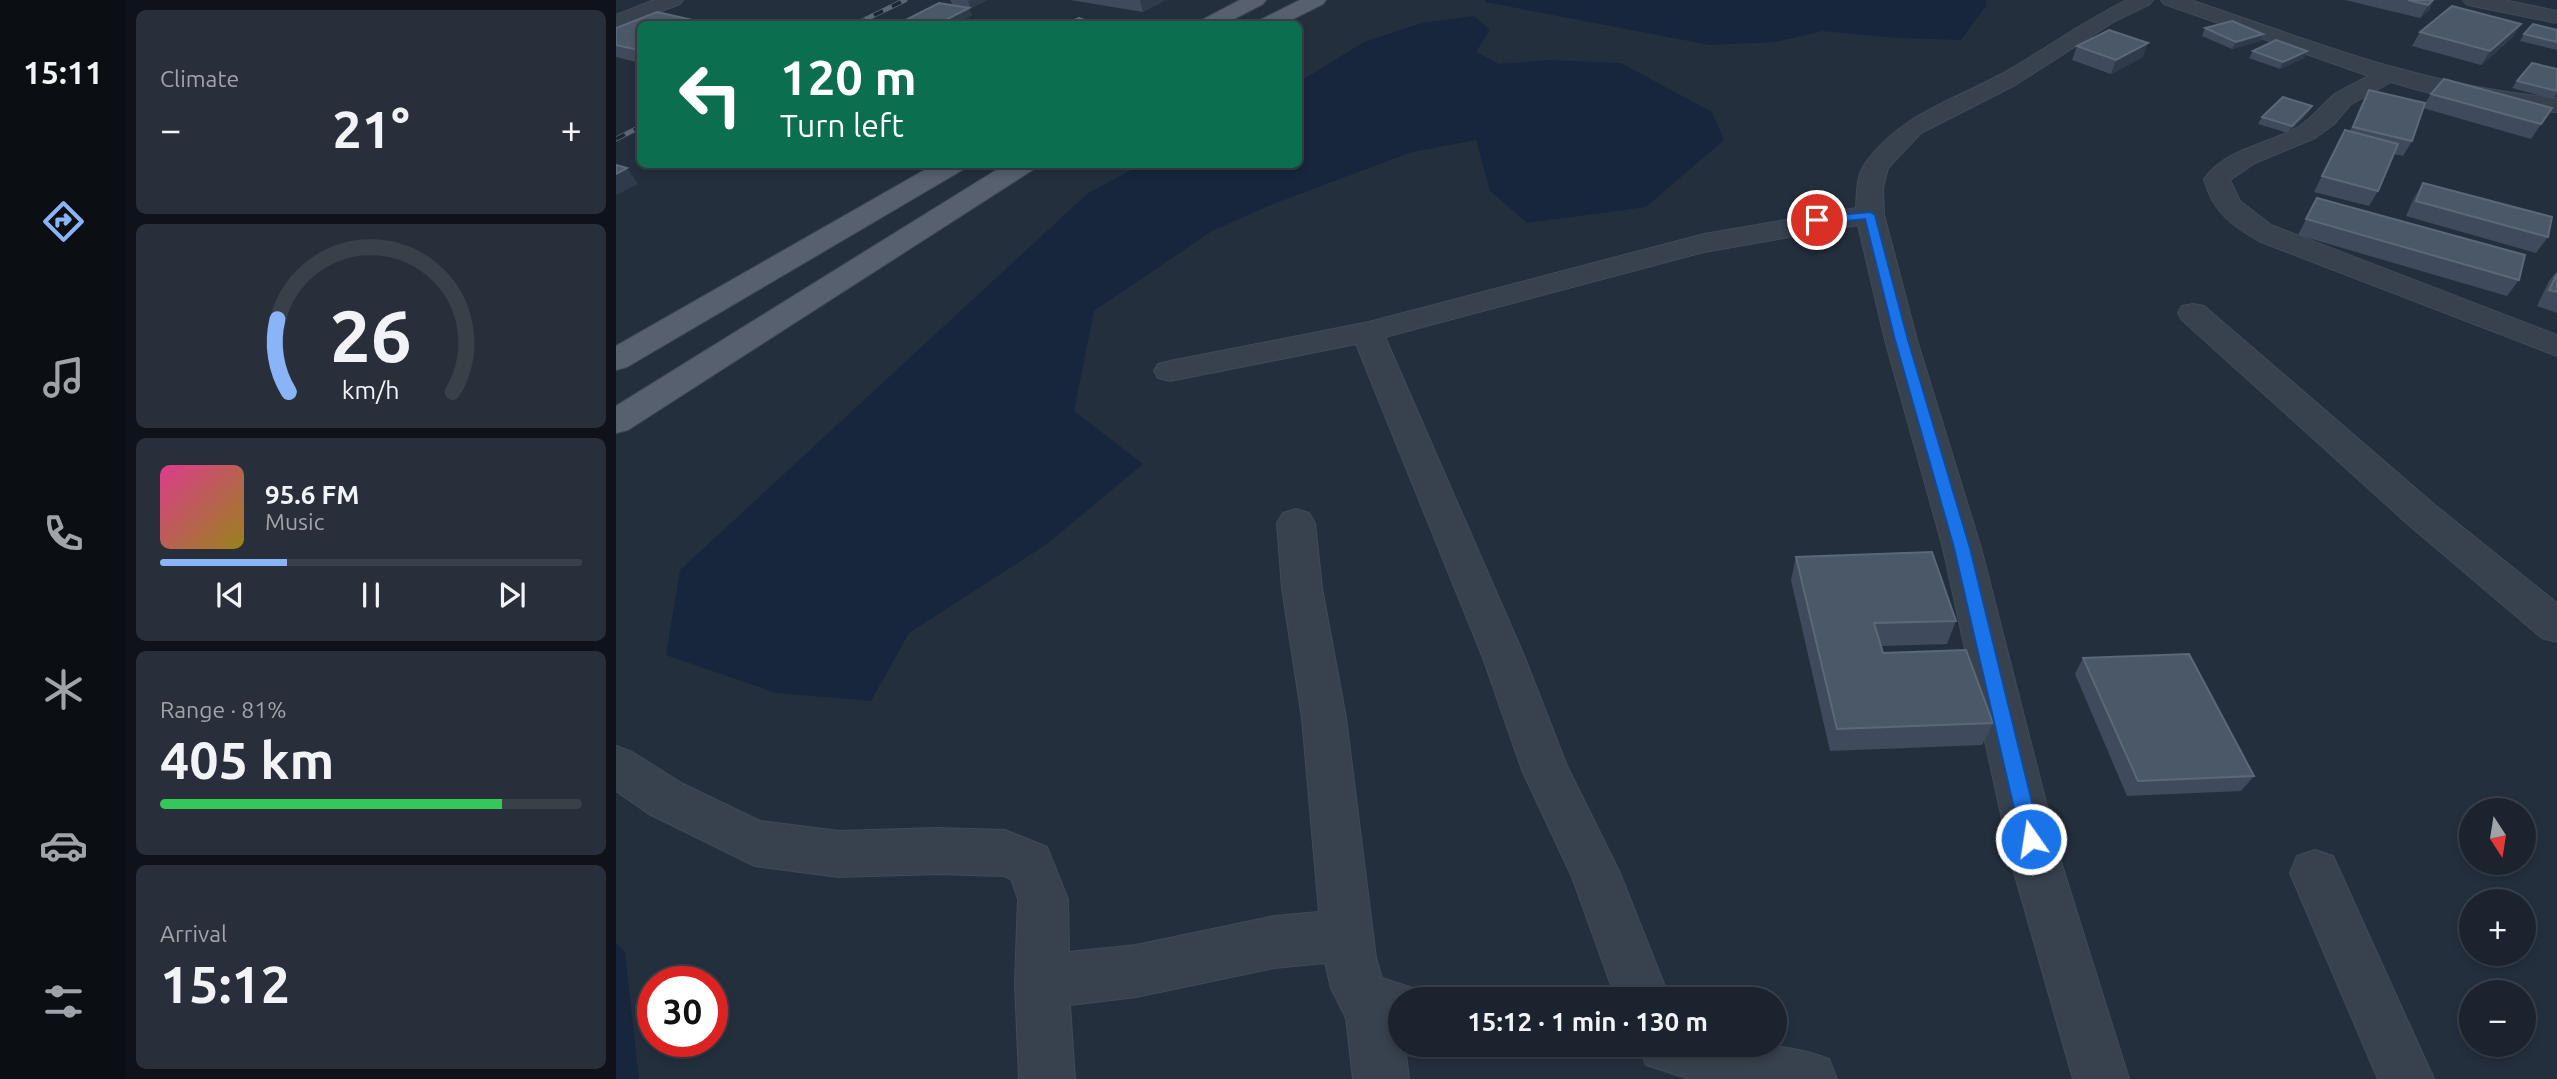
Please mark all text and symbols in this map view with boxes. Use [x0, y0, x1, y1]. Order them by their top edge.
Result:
icon: left [665, 49, 756, 140]
text: 120 m [780, 49, 917, 104]
text: 15:11 [23, 54, 103, 90]
text: Climate [160, 66, 239, 91]
text: 21° [332, 100, 410, 158]
text: Turn left [780, 107, 904, 143]
text: − [160, 108, 181, 150]
text: + [561, 108, 582, 150]
pin [1787, 190, 1847, 250]
icon: directions [39, 197, 88, 246]
icon: arrive [1798, 201, 1836, 239]
text: 26 [330, 294, 412, 376]
icon: music [39, 353, 88, 402]
text: km/h [342, 375, 400, 403]
text: 95.6 FM [265, 480, 359, 509]
icon: phone [39, 509, 88, 558]
text: Music [265, 509, 324, 534]
icon: previous [211, 576, 249, 614]
icon: pause [352, 576, 390, 614]
icon: next [493, 576, 531, 614]
icon: climate [39, 665, 88, 714]
text: Range · 81% [160, 697, 287, 722]
text: 405 km [160, 731, 334, 789]
north arrow [2459, 798, 2536, 875]
map controls [2459, 798, 2536, 1057]
position arrow [1994, 802, 2068, 876]
icon: car [39, 821, 88, 870]
button: + [2459, 889, 2536, 966]
text: Arrival [160, 921, 227, 946]
text: 15:12 [160, 955, 290, 1013]
speed limit sign: 30 [637, 966, 728, 1057]
icon: filters [39, 977, 88, 1026]
button: − [2459, 980, 2536, 1057]
text: 15:12 · 1 min · 130 m [1467, 1007, 1708, 1036]

